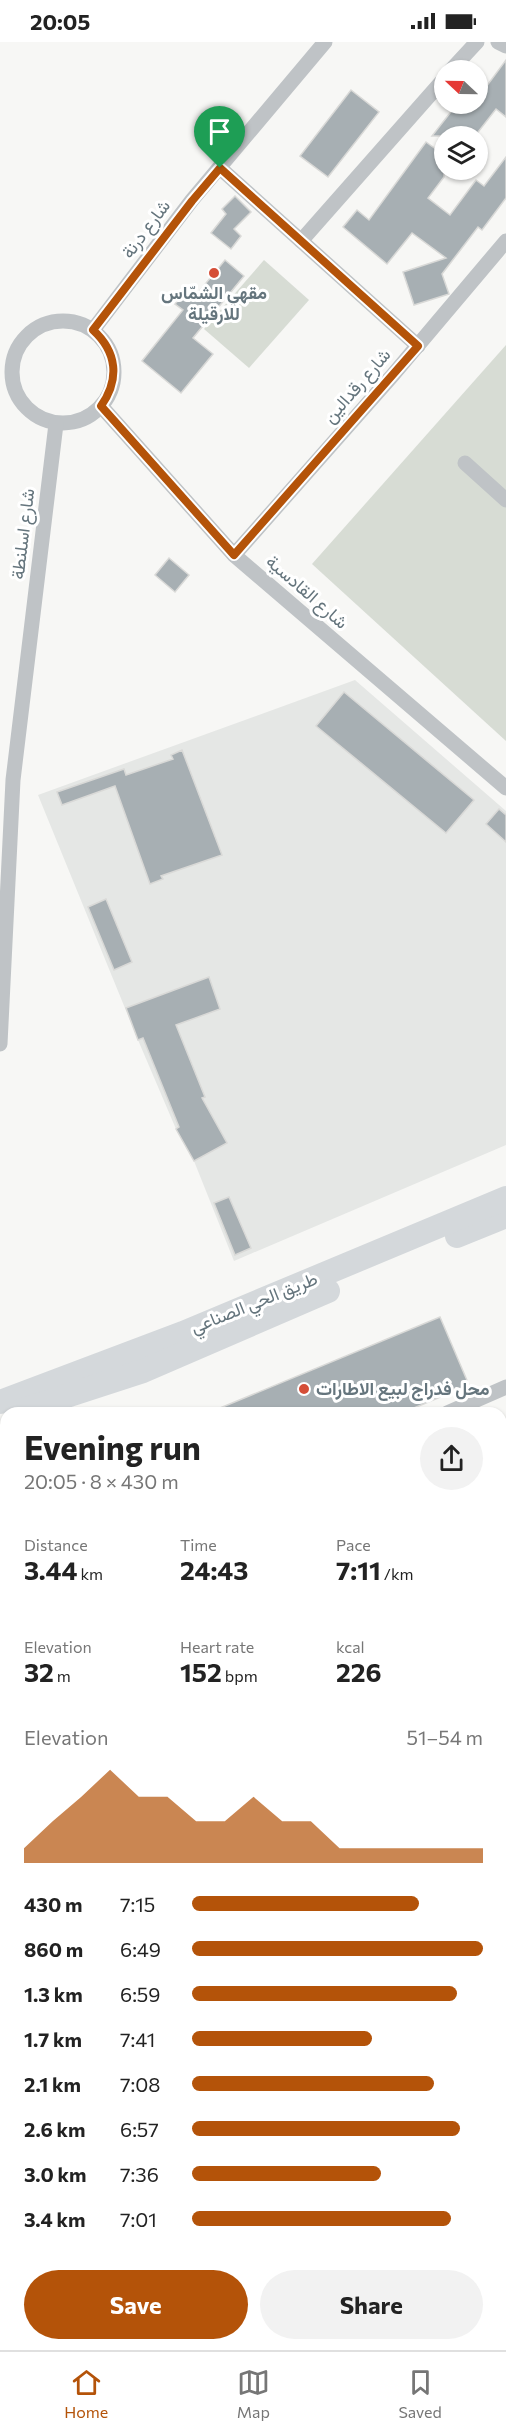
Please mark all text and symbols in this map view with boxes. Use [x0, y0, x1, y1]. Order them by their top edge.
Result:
text: 20:05 [30, 8, 90, 35]
north arrow [434, 60, 488, 114]
map controls [434, 60, 488, 180]
pin [194, 106, 245, 168]
icon: arrive [203, 115, 236, 148]
button: layers [434, 126, 488, 180]
street label: شارع درنة [116, 195, 176, 263]
marker: مقهي الشمّاس للارقيلة [207, 266, 221, 280]
place label: مقهي الشمّاس للارقيلة [161, 281, 267, 325]
street label: شارع رقدالين [318, 343, 396, 429]
street label: شارع اسلنطة [6, 487, 40, 581]
street label: شارع القادسية [261, 550, 353, 634]
street label: طريق الحي الصناعي [187, 1267, 322, 1342]
place label: محل فدراج لبيع الاطارات [316, 1377, 490, 1401]
marker: محل فدراج لبيع الاطارات [297, 1382, 311, 1396]
text: Evening run [24, 1426, 201, 1467]
button: share [420, 1427, 483, 1490]
text: 20:05 · 8 × 430 m [24, 1469, 179, 1493]
text: Distance [24, 1535, 88, 1554]
text: Time [180, 1535, 217, 1554]
text: Pace [336, 1535, 371, 1554]
text: 3.44 [24, 1554, 77, 1585]
text: 24:43 [180, 1554, 248, 1585]
text: 7:11 [336, 1554, 381, 1585]
text: km [77, 1564, 103, 1583]
text: /km [381, 1564, 414, 1583]
text: Elevation [24, 1637, 92, 1656]
text: Heart rate [180, 1637, 254, 1656]
text: kcal [336, 1637, 365, 1656]
text: 32 [24, 1656, 54, 1687]
text: 152 [180, 1656, 222, 1687]
text: 226 [336, 1656, 381, 1687]
text: m [54, 1666, 71, 1685]
text: bpm [222, 1666, 258, 1685]
text: Elevation [24, 1725, 109, 1749]
text: 51–54 m [406, 1725, 483, 1749]
text: 430 m [24, 1892, 82, 1916]
text: 7:15 [120, 1892, 155, 1916]
text: 860 m [24, 1937, 83, 1961]
text: 6:49 [120, 1937, 161, 1961]
text: 1.3 km [24, 1982, 83, 2006]
text: 6:59 [120, 1982, 161, 2006]
text: 1.7 km [24, 2027, 82, 2051]
text: 7:41 [120, 2027, 155, 2051]
text: 2.1 km [24, 2072, 81, 2096]
text: 7:08 [120, 2072, 160, 2096]
text: 2.6 km [24, 2117, 85, 2141]
text: 6:57 [120, 2117, 159, 2141]
text: 3.0 km [24, 2162, 86, 2186]
text: 7:36 [120, 2162, 159, 2186]
text: 3.4 km [24, 2207, 86, 2231]
text: 7:01 [120, 2207, 157, 2231]
button: Save [24, 2270, 248, 2339]
button: Share [260, 2270, 483, 2339]
tab: Home [64, 2366, 108, 2421]
tab: Map [237, 2366, 270, 2421]
tab: Saved [398, 2366, 442, 2421]

